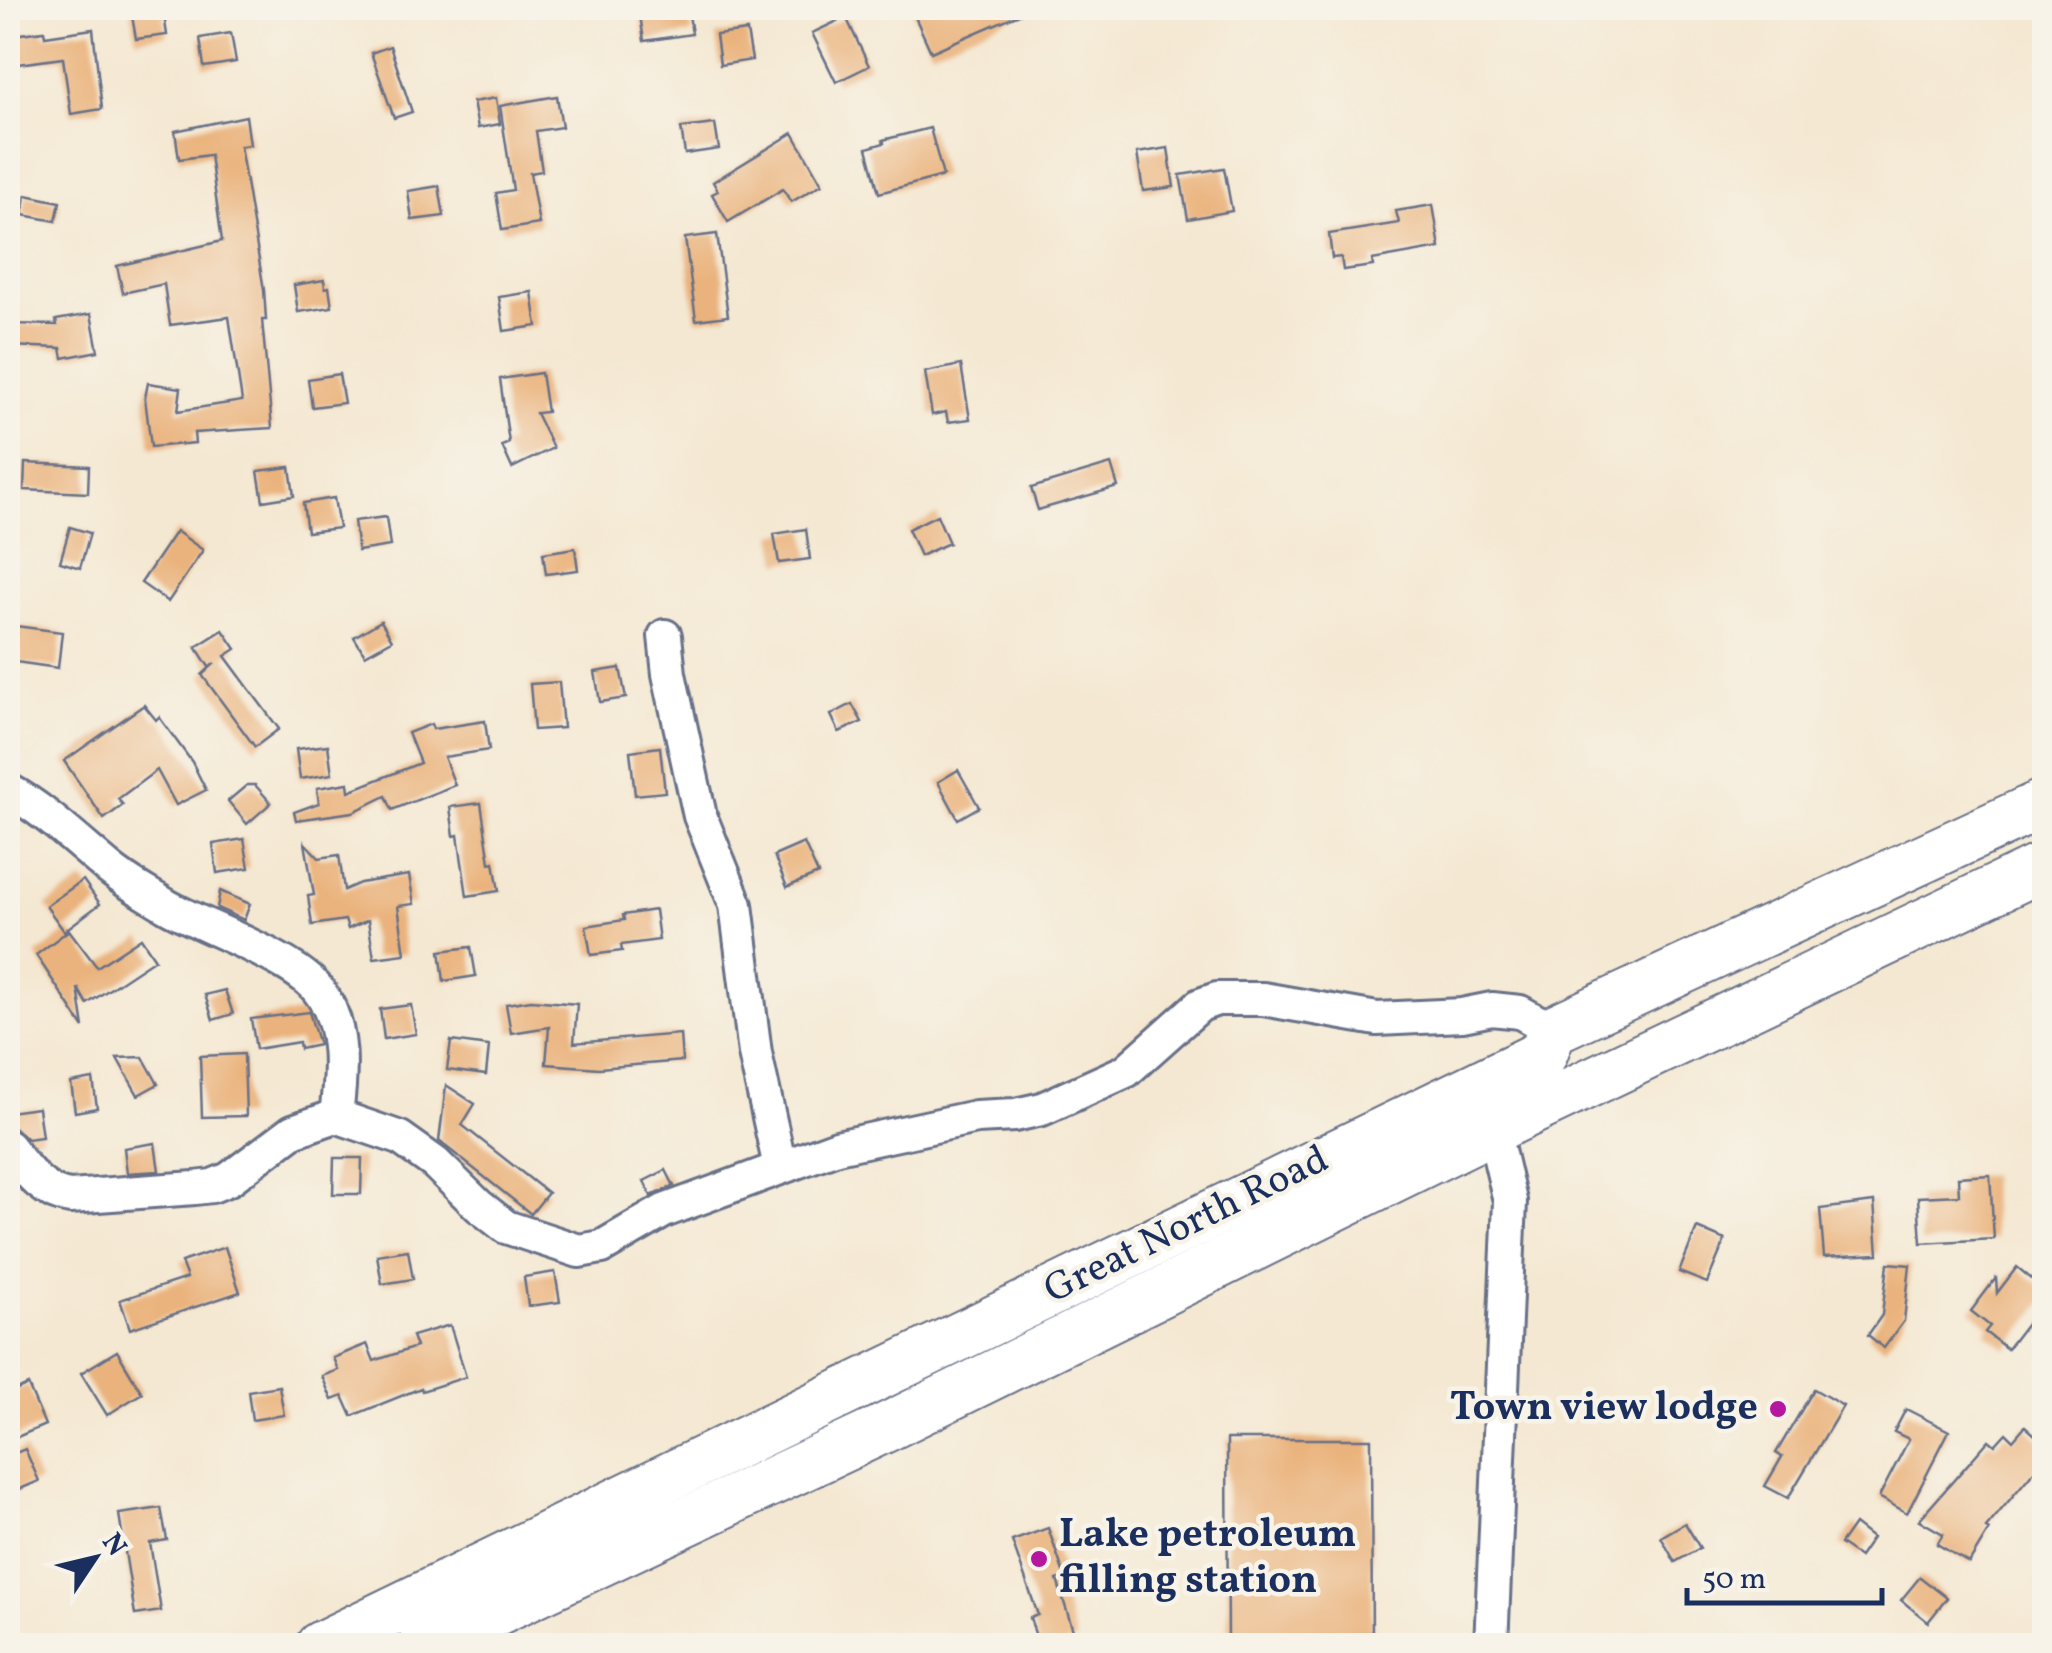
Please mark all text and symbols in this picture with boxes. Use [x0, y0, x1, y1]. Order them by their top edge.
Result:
street label: Great North Road [1035, 1133, 1339, 1319]
place label: Town view lodge [1450, 1381, 1758, 1437]
marker: Town view lodge [1767, 1398, 1789, 1420]
north arrow [45, 1508, 145, 1608]
place label: Lake petroleum filling station [1059, 1508, 1357, 1610]
text: N [92, 1526, 135, 1565]
scale bar [1687, 1543, 1882, 1605]
marker: Lake petroleum filling station [1028, 1548, 1050, 1570]
text: 50 m [1702, 1559, 1766, 1601]

